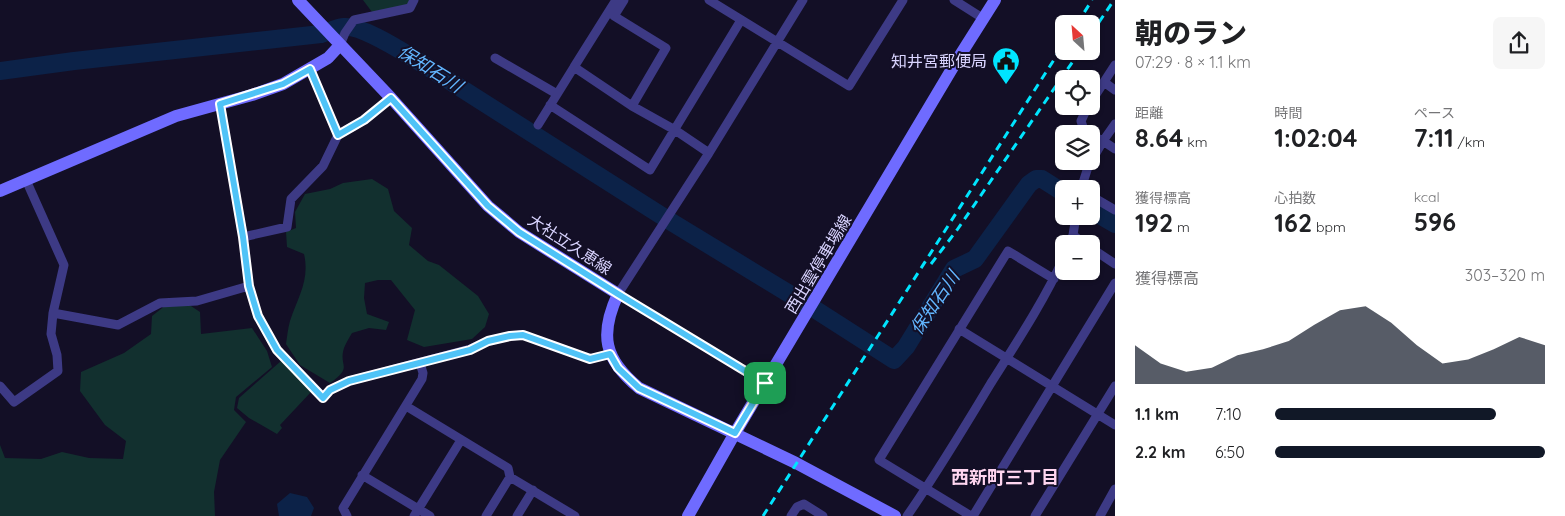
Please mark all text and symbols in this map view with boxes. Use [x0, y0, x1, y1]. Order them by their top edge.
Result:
north arrow [1055, 15, 1100, 60]
map controls [1055, 15, 1100, 280]
text: 朝のラン [1135, 15, 1247, 50]
button: share [1493, 17, 1545, 69]
water label: 保知石川 [394, 40, 469, 98]
public building icon: 知井宮郵便局 [991, 46, 1021, 85]
place label: 知井宮郵便局 [891, 51, 987, 71]
text: 07:29 · 8 × 1.1 km [1135, 52, 1251, 72]
button: locate [1055, 70, 1100, 115]
text: 距離 [1135, 104, 1163, 122]
text: 時間 [1274, 104, 1302, 122]
text: ペース [1414, 104, 1455, 122]
text: 8.64 [1135, 122, 1183, 153]
text: 1:02:04 [1274, 122, 1357, 153]
text: 7:11 [1414, 122, 1454, 153]
button: layers [1055, 125, 1100, 170]
text: km [1183, 133, 1208, 151]
text: /km [1454, 133, 1485, 151]
button: + [1055, 180, 1100, 225]
text: kcal [1414, 188, 1440, 206]
text: 獲得標高 [1135, 189, 1191, 207]
text: 心拍数 [1274, 189, 1316, 207]
text: 596 [1414, 206, 1456, 237]
text: 192 [1135, 207, 1173, 238]
text: 162 [1274, 207, 1312, 238]
street label: 大社立久恵線 [524, 209, 616, 279]
street label: 西出雲停車場線 [781, 211, 855, 317]
text: m [1173, 218, 1190, 236]
text: bpm [1312, 218, 1346, 236]
button: − [1055, 235, 1100, 280]
water label: 保知石川 [905, 265, 965, 339]
text: 303–320 m [1465, 265, 1545, 285]
text: 獲得標高 [1135, 268, 1199, 288]
pin [744, 362, 786, 404]
icon: arrive [751, 369, 779, 397]
text: 1.1 km [1135, 404, 1179, 424]
text: 7:10 [1215, 404, 1242, 424]
text: 2.2 km [1135, 442, 1186, 462]
text: 6:50 [1215, 442, 1245, 462]
district label: 西新町三丁目 [951, 466, 1059, 489]

